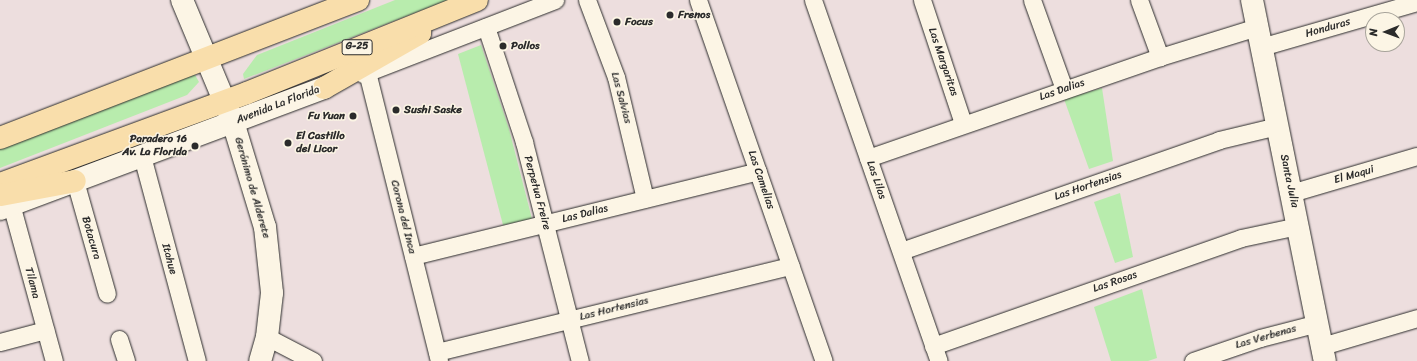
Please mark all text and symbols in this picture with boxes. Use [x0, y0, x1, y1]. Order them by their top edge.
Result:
place label: Frenos [678, 8, 710, 22]
marker: Frenos [665, 10, 675, 20]
north arrow [1365, 12, 1405, 52]
place label: Focus [625, 15, 653, 29]
street label: Honduras [1304, 15, 1352, 41]
marker: Focus [612, 17, 622, 27]
street label: Las Margaritas [925, 26, 961, 98]
text: N [1364, 28, 1383, 36]
road number: G-25 [341, 39, 373, 55]
place label: Pollos [511, 39, 540, 53]
marker: Pollos [498, 41, 508, 51]
street label: Las Salvias [608, 71, 634, 125]
street label: Las Dalias [1037, 76, 1087, 104]
street label: Avenida La Florida [234, 83, 322, 127]
place label: Sushi Saske [404, 103, 463, 117]
marker: Sushi Saske [391, 105, 401, 115]
place label: Fu Yuan [308, 109, 345, 123]
marker: Fu Yuan [348, 111, 358, 121]
place label: El Castillo del Licor [296, 130, 345, 156]
place label: Paradero 16 Av. La Florida [122, 133, 187, 159]
street label: Gerónimo de Alderete [231, 136, 273, 240]
marker: El Castillo del Licor [283, 138, 293, 148]
marker: Paradero 16 Av. La Florida [190, 141, 200, 151]
street label: Las Camelias [745, 149, 777, 211]
street label: Santa Julia [1277, 153, 1301, 209]
street label: Perpetua Freire [521, 155, 553, 231]
street label: Las Lilas [863, 159, 889, 201]
street label: El Maqui [1333, 163, 1375, 187]
street label: Las Hortensias [1052, 168, 1124, 204]
street label: Corona del Inca [387, 179, 419, 255]
street label: Las Dalias [560, 202, 610, 226]
street label: Botacura [79, 215, 103, 261]
street label: Itahue [159, 242, 179, 276]
street label: Tilama [22, 266, 42, 300]
street label: Las Rosas [1091, 268, 1139, 296]
street label: Las Hortensias [578, 294, 650, 324]
street label: Las Verbenas [1234, 322, 1298, 352]

